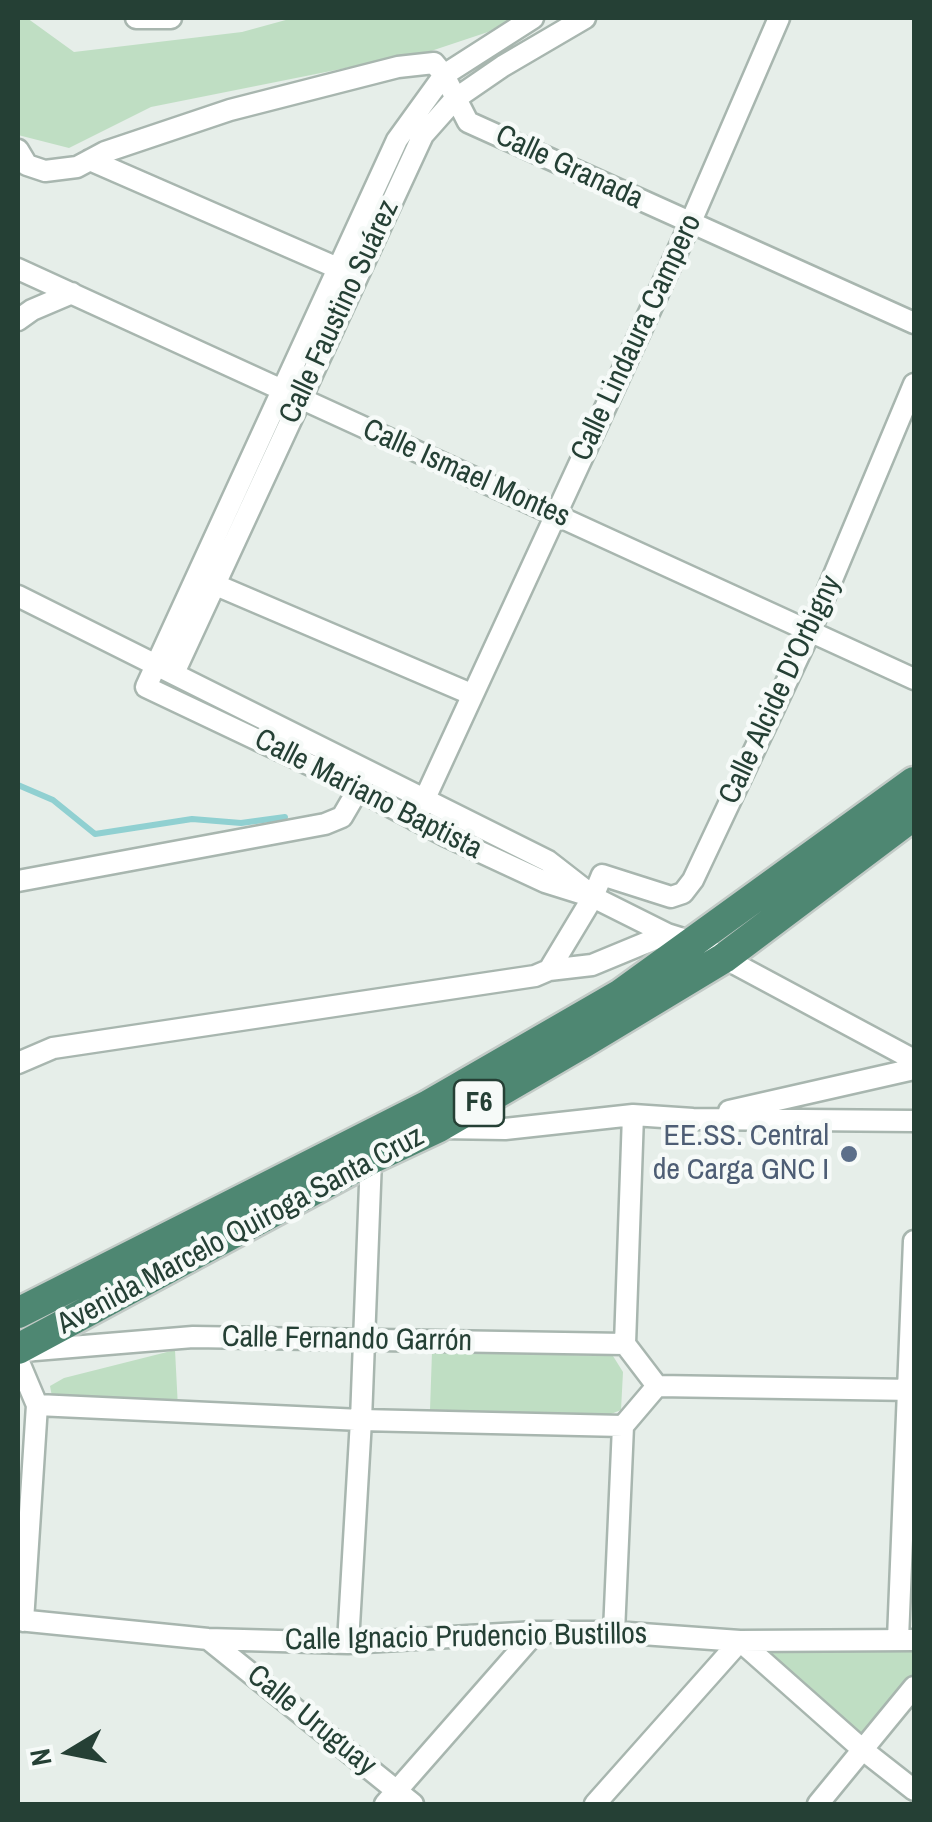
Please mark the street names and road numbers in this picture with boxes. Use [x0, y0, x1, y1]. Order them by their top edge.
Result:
street label: Calle Granada [490, 118, 648, 218]
street label: Calle Faustino Suárez [273, 195, 407, 429]
street label: Calle Lindaura Campero [564, 209, 710, 467]
street label: Calle Ismael Montes [357, 412, 575, 536]
street label: Calle Alcide D'Orbigny [712, 570, 850, 810]
street label: Calle Mariano Baptista [248, 722, 488, 868]
road number: F6 [454, 1080, 504, 1126]
street label: Avenida Marcelo Quiroga Santa Cruz [52, 1119, 430, 1343]
street label: Calle Fernando Garrón [222, 1320, 472, 1360]
street label: Calle Ignacio Prudencio Bustillos [285, 1617, 647, 1659]
street label: Calle Uruguay [239, 1658, 383, 1784]

